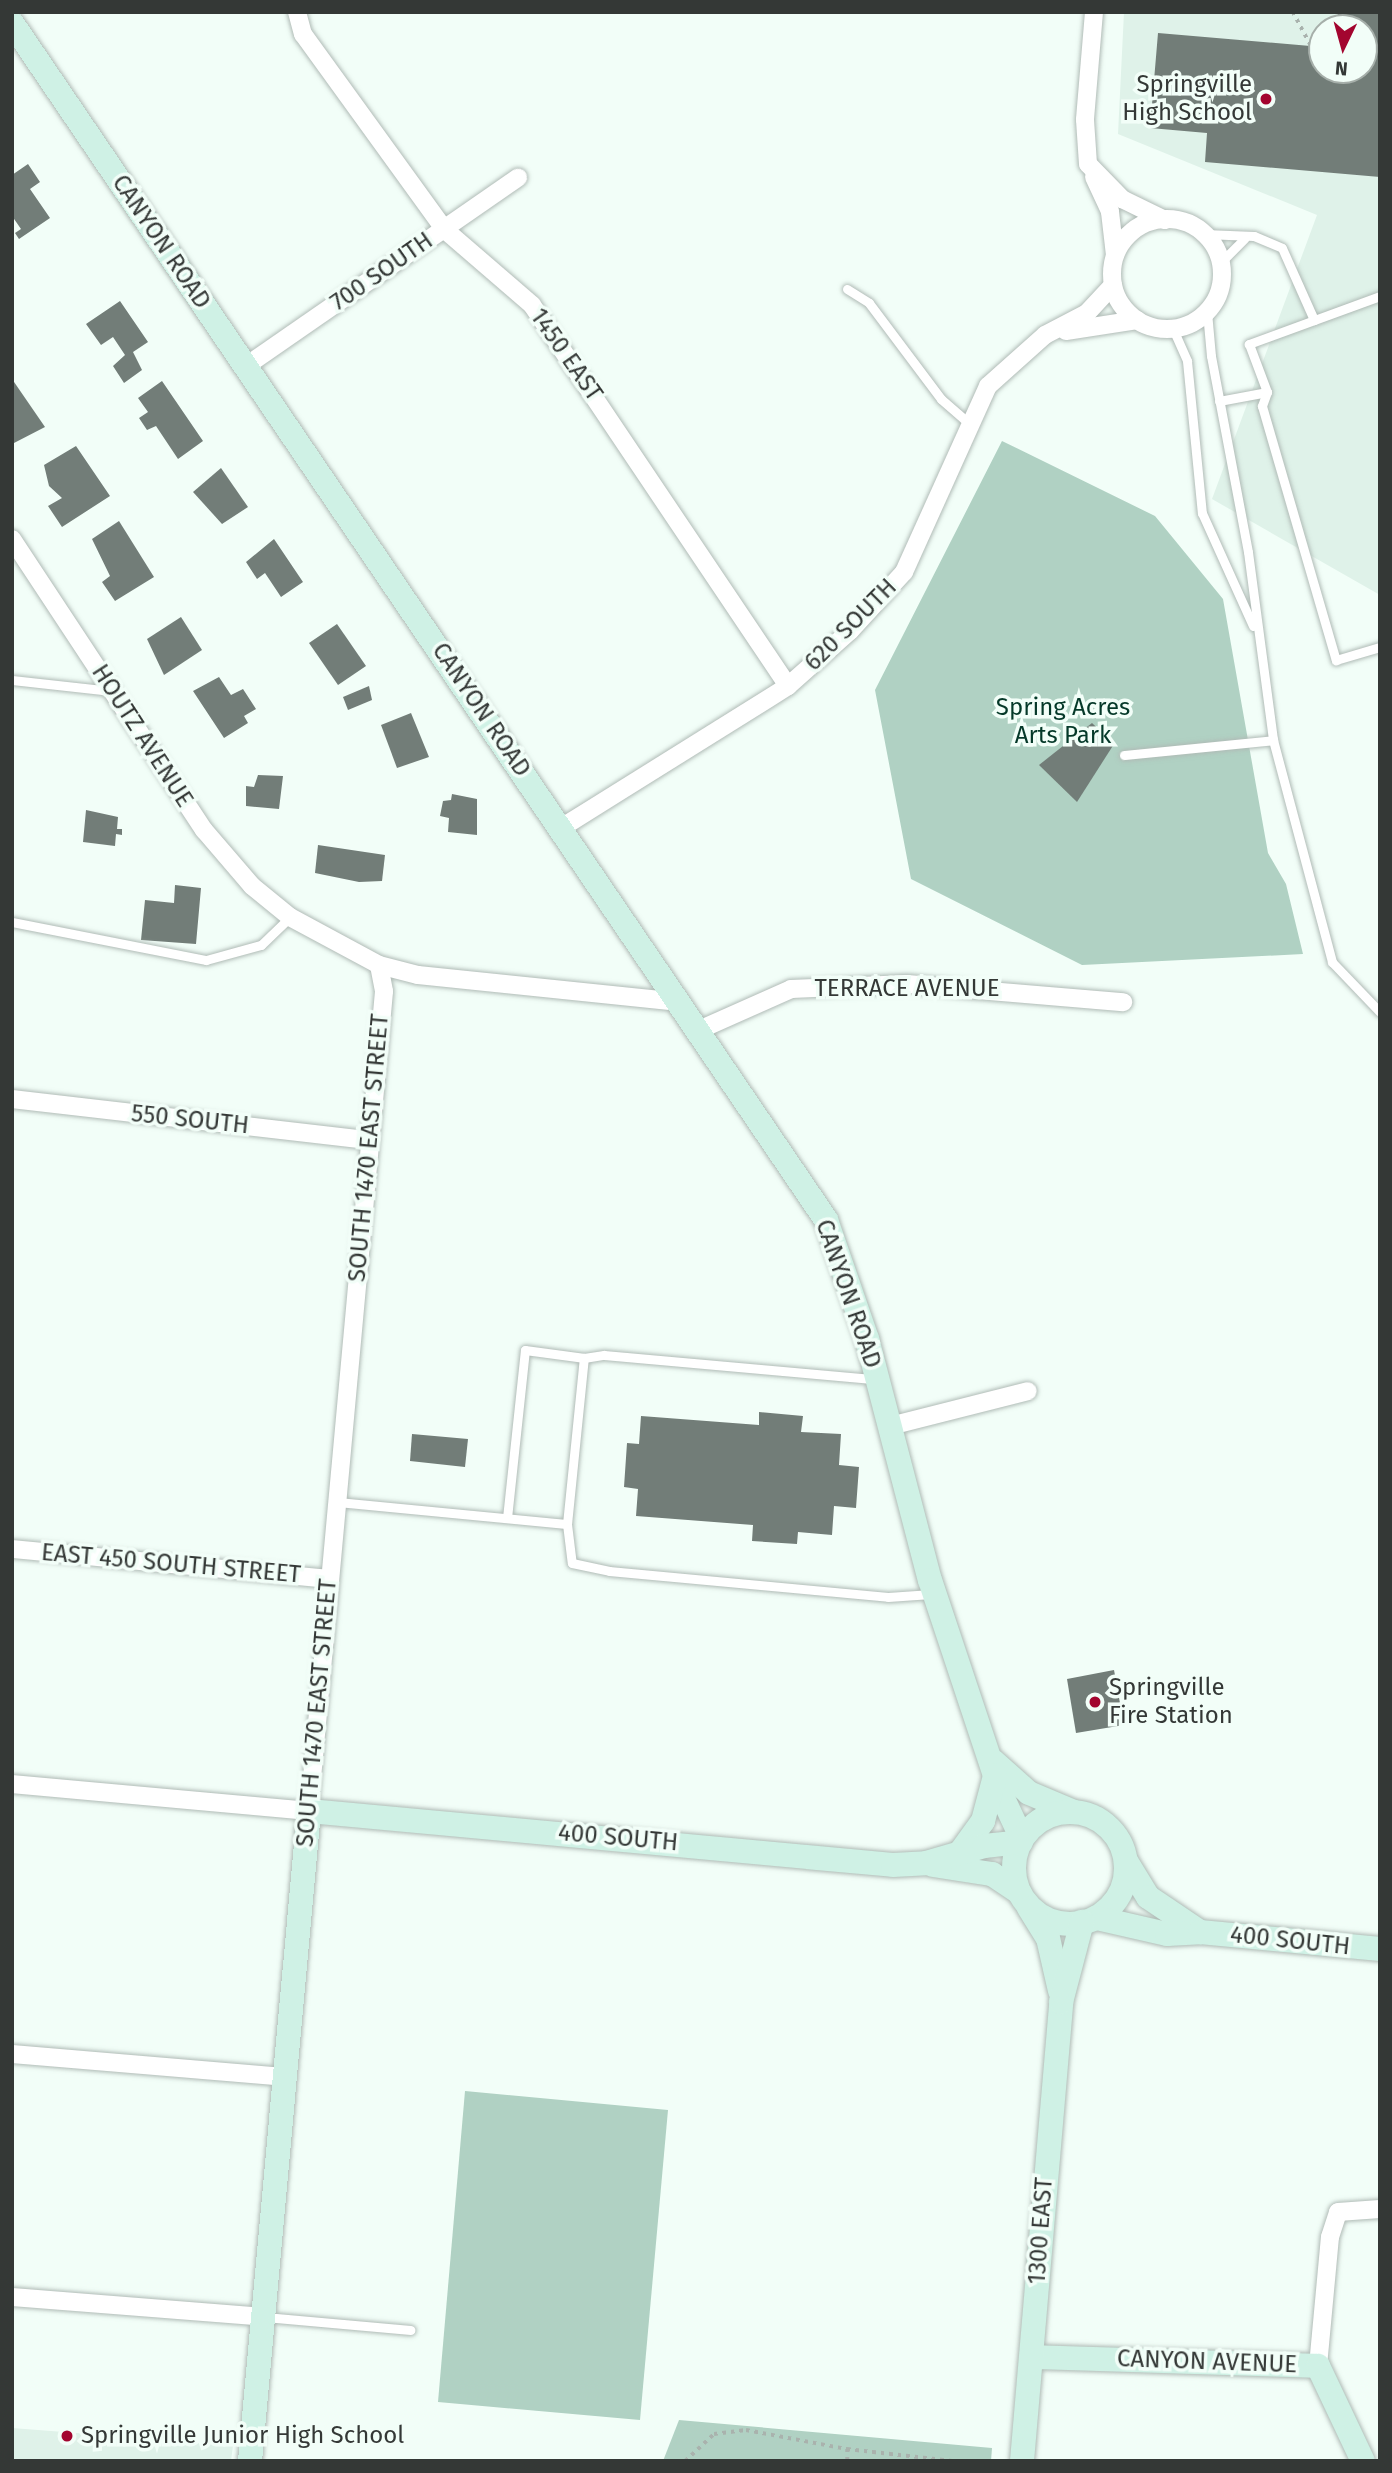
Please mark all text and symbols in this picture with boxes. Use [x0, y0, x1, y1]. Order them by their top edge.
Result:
north arrow [1308, 14, 1378, 84]
text: N [1334, 56, 1349, 80]
place label: Springville High School [1122, 71, 1252, 127]
marker: Springville High School [1258, 91, 1274, 107]
street label: CANYON ROAD [106, 170, 216, 314]
street label: 700 SOUTH [325, 226, 439, 318]
street label: 1450 EAST [524, 303, 608, 407]
street label: 620 SOUTH [799, 573, 903, 677]
street label: CANYON ROAD [426, 638, 536, 782]
street label: HOUTZ AVENUE [85, 659, 199, 813]
park label: Spring Acres Arts Park [996, 694, 1130, 750]
street label: TERRACE AVENUE [814, 975, 1000, 1003]
street label: SOUTH 1470 EAST STREET [343, 1013, 395, 1283]
street label: 550 SOUTH [130, 1100, 250, 1140]
street label: CANYON ROAD [809, 1216, 887, 1372]
street label: EAST 450 SOUTH STREET [40, 1538, 302, 1590]
street label: SOUTH 1470 EAST STREET [291, 1578, 343, 1848]
place label: Springville Fire Station [1109, 1674, 1233, 1730]
marker: Springville Fire Station [1087, 1694, 1103, 1710]
street label: 400 SOUTH [557, 1818, 679, 1858]
street label: 400 SOUTH [1229, 1920, 1351, 1962]
street label: 1300 EAST [1023, 2177, 1059, 2285]
street label: CANYON AVENUE [1116, 2344, 1298, 2380]
place label: Springville Junior High School [81, 2422, 404, 2450]
marker: Springville Junior High School [59, 2428, 75, 2444]

